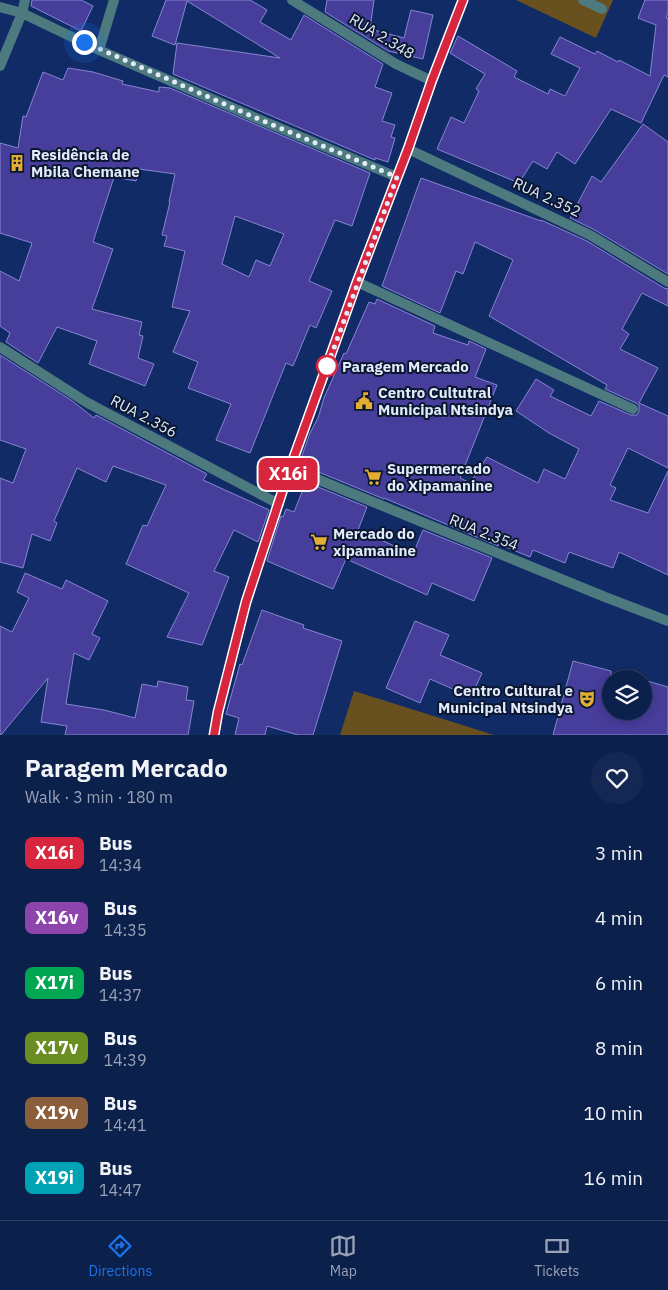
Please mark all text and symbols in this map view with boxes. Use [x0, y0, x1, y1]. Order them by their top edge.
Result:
street label: RUA 2.348 [346, 9, 418, 63]
your location [72, 30, 97, 55]
place label: Residência de Mbila Chemane [31, 145, 140, 181]
building icon: Residência de Mbila Chemane [7, 153, 27, 173]
street label: RUA 2.352 [510, 173, 584, 221]
marker: Paragem Mercado [316, 355, 338, 377]
place label: Paragem Mercado [342, 357, 469, 376]
place label: Centro Cultutral Municipal Ntsindya [378, 383, 514, 419]
street label: RUA 2.356 [107, 391, 181, 441]
public building icon: Centro Cultutral Municipal Ntsindya [354, 391, 374, 411]
line badge: X16i [253, 458, 323, 490]
place label: Supermercado do Xipamanine [387, 459, 493, 495]
text: X16i [269, 462, 307, 485]
supermarket icon: Supermercado do Xipamanine [363, 467, 383, 487]
street label: RUA 2.354 [447, 510, 521, 554]
place label: Mercado do xipamanine [333, 524, 416, 560]
supermarket icon: Mercado do xipamanine [309, 532, 329, 552]
map controls [602, 670, 652, 720]
button: layers [602, 670, 652, 720]
place label: Centro Cultural e Municipal Ntsindya [438, 681, 573, 717]
theatre icon: Centro Cultural e Municipal Ntsindya [577, 689, 597, 709]
text: Paragem Mercado [25, 752, 228, 784]
button: heart [591, 752, 643, 804]
text: Walk · 3 min · 180 m [25, 787, 173, 807]
text: Bus [99, 831, 132, 855]
text: X16i [35, 841, 74, 864]
text: 3 min [595, 841, 643, 865]
text: 14:34 [99, 855, 142, 875]
text: Bus [103, 896, 137, 920]
text: X16v [35, 906, 78, 929]
text: 4 min [595, 906, 643, 930]
text: 14:35 [103, 920, 146, 940]
text: Bus [99, 961, 132, 985]
text: X17i [35, 971, 74, 994]
text: 6 min [595, 971, 643, 995]
text: 14:37 [99, 985, 142, 1005]
text: Bus [103, 1026, 137, 1050]
text: X17v [35, 1036, 78, 1059]
text: 8 min [595, 1036, 643, 1060]
text: 14:39 [103, 1050, 146, 1070]
text: Bus [103, 1091, 137, 1115]
text: X19v [35, 1101, 78, 1124]
text: 10 min [584, 1101, 643, 1125]
text: 14:41 [103, 1115, 146, 1135]
text: Bus [99, 1156, 132, 1180]
text: X19i [35, 1166, 74, 1189]
text: 16 min [584, 1166, 643, 1190]
text: 14:47 [99, 1180, 142, 1200]
tab: Directions [89, 1232, 152, 1280]
tab: Map [329, 1232, 357, 1280]
tab: Tickets [534, 1232, 579, 1280]

